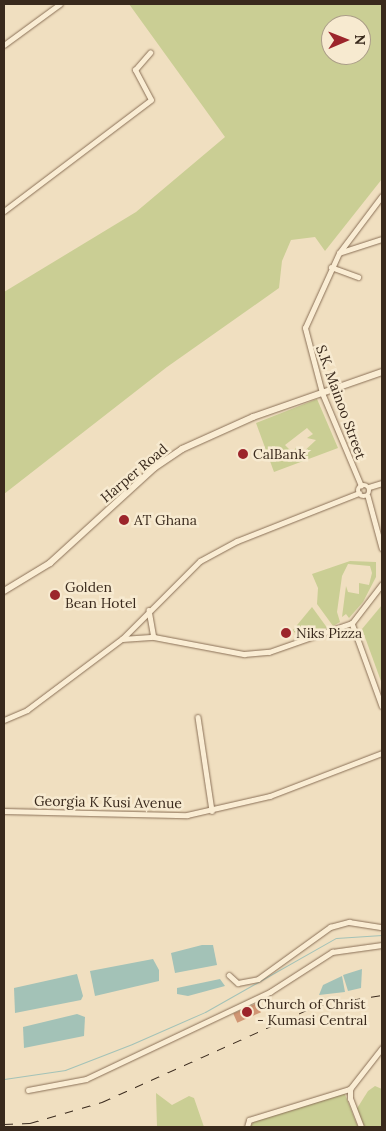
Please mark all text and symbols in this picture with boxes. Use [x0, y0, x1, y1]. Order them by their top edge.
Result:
north arrow [321, 15, 371, 65]
text: N [351, 34, 369, 45]
street label: S.K. Mainoo Street [313, 343, 369, 461]
street label: Harper Road [97, 440, 171, 506]
place label: CalBank [253, 446, 306, 462]
marker: CalBank [237, 448, 249, 460]
place label: AT Ghana [134, 512, 197, 528]
marker: AT Ghana [118, 514, 130, 526]
place label: Golden Bean Hotel [65, 579, 136, 612]
marker: Golden Bean Hotel [49, 589, 61, 601]
place label: Niks Pizza [296, 625, 362, 641]
marker: Niks Pizza [280, 627, 292, 639]
street label: Georgia K Kusi Avenue [34, 792, 182, 812]
place label: Church of Christ - Kumasi Central [257, 996, 367, 1028]
marker: Church of Christ - Kumasi Central [241, 1006, 253, 1018]

